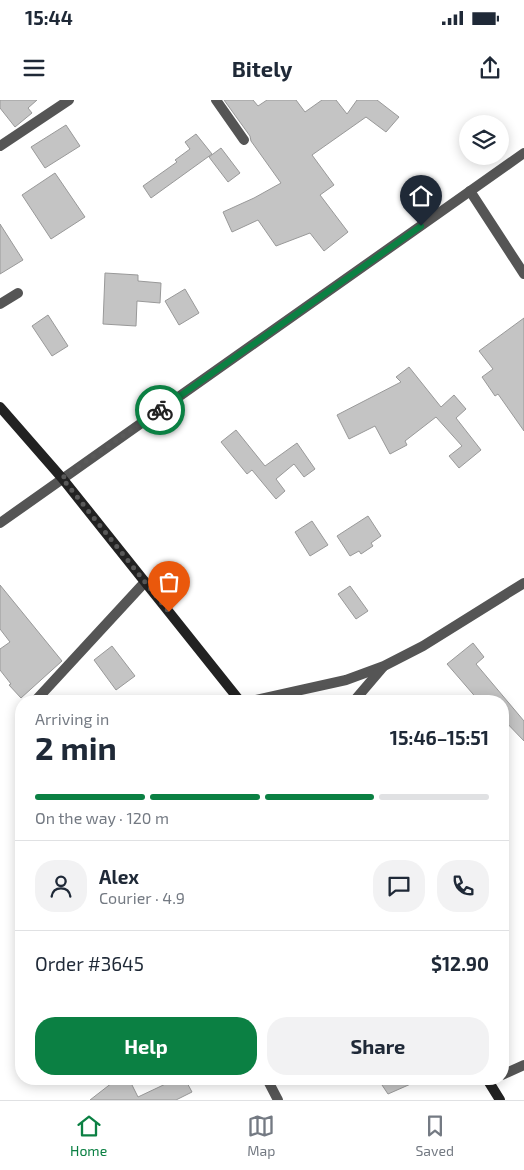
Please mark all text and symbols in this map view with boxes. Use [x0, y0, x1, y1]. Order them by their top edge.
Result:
text: 15:44 [25, 6, 73, 29]
icon: menu [20, 54, 48, 82]
icon: share [476, 54, 504, 82]
text: Bitely [232, 55, 292, 81]
map controls [459, 115, 509, 165]
button: layers [459, 115, 509, 165]
pin [400, 175, 442, 226]
icon: home [407, 182, 435, 210]
courier [135, 385, 185, 435]
icon: bike [146, 396, 174, 424]
pin [148, 561, 190, 612]
icon: bag [155, 568, 183, 596]
text: Arriving in [35, 709, 109, 728]
text: 15:46–15:51 [390, 726, 489, 749]
text: 2 min [35, 728, 117, 766]
text: On the way · 120 m [35, 808, 169, 827]
button: person [35, 860, 87, 912]
button: chat [373, 860, 425, 912]
button: phone [437, 860, 489, 912]
text: Alex [99, 865, 139, 888]
text: Courier · 4.9 [99, 888, 185, 907]
text: Order #3645 [35, 952, 144, 975]
text: $12.90 [431, 952, 489, 975]
button: Help [35, 1017, 257, 1075]
button: Share [267, 1017, 489, 1075]
tab: Home [70, 1112, 107, 1159]
tab: Map [247, 1112, 275, 1159]
tab: Saved [416, 1112, 454, 1159]

